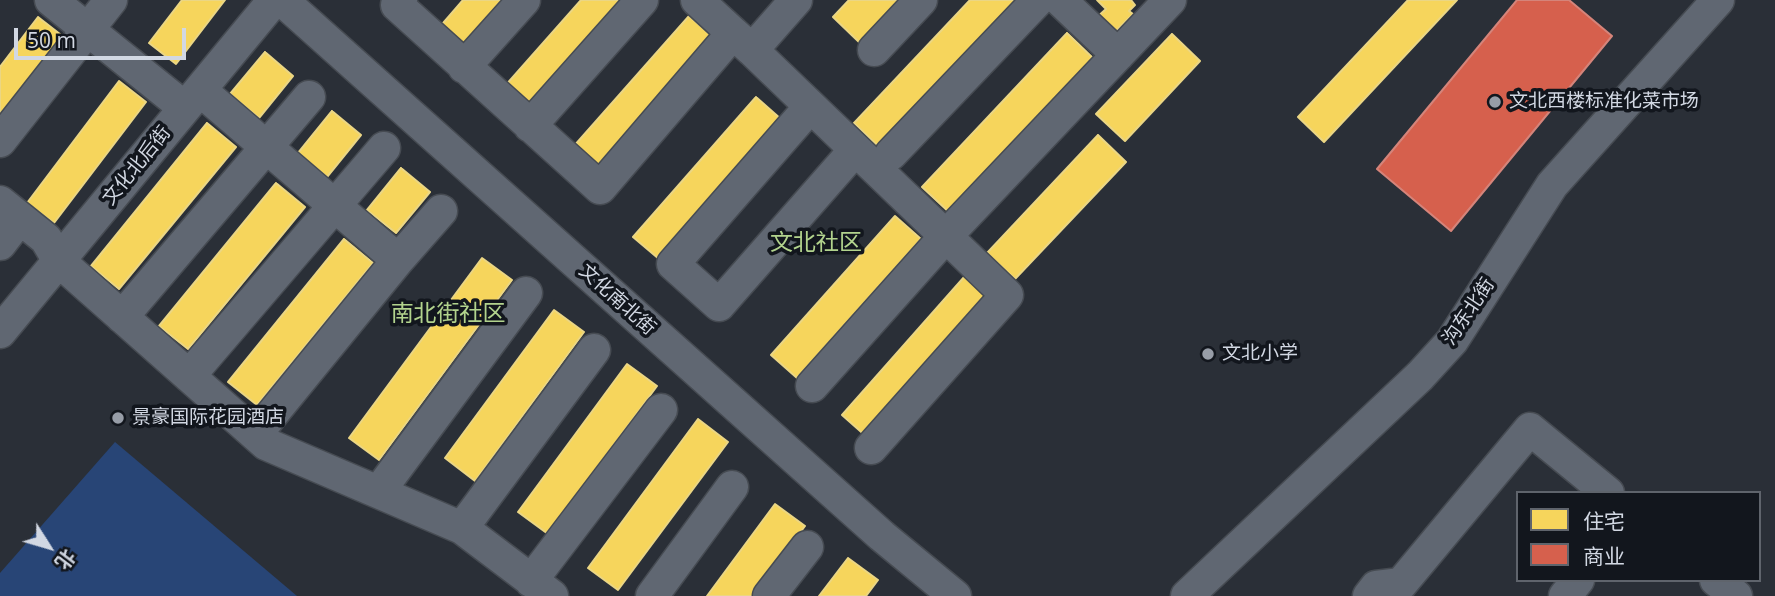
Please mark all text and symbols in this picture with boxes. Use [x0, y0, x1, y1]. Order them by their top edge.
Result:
scale bar [18, 14, 189, 58]
text: 50 m [27, 26, 76, 54]
place label: 文北西楼标准化菜市场 [1509, 91, 1699, 113]
marker: 文北西楼标准化菜市场 [1487, 94, 1503, 110]
street label: 文化北后街 [98, 122, 176, 210]
district label: 文北社区 [770, 229, 862, 257]
street label: 文化南北街 [574, 260, 660, 340]
street label: 沟东北街 [1438, 274, 1500, 350]
district label: 南北街社区 [391, 300, 505, 328]
place label: 文北小学 [1222, 343, 1298, 365]
marker: 文北小学 [1200, 346, 1216, 362]
place label: 景豪国际花园酒店 [132, 407, 284, 429]
marker: 景豪国际花园酒店 [110, 410, 126, 426]
legend [1516, 491, 1761, 582]
text: 住宅 [1583, 507, 1625, 535]
north arrow [14, 512, 84, 582]
text: 商业 [1583, 542, 1625, 570]
text: 北 [50, 544, 82, 575]

